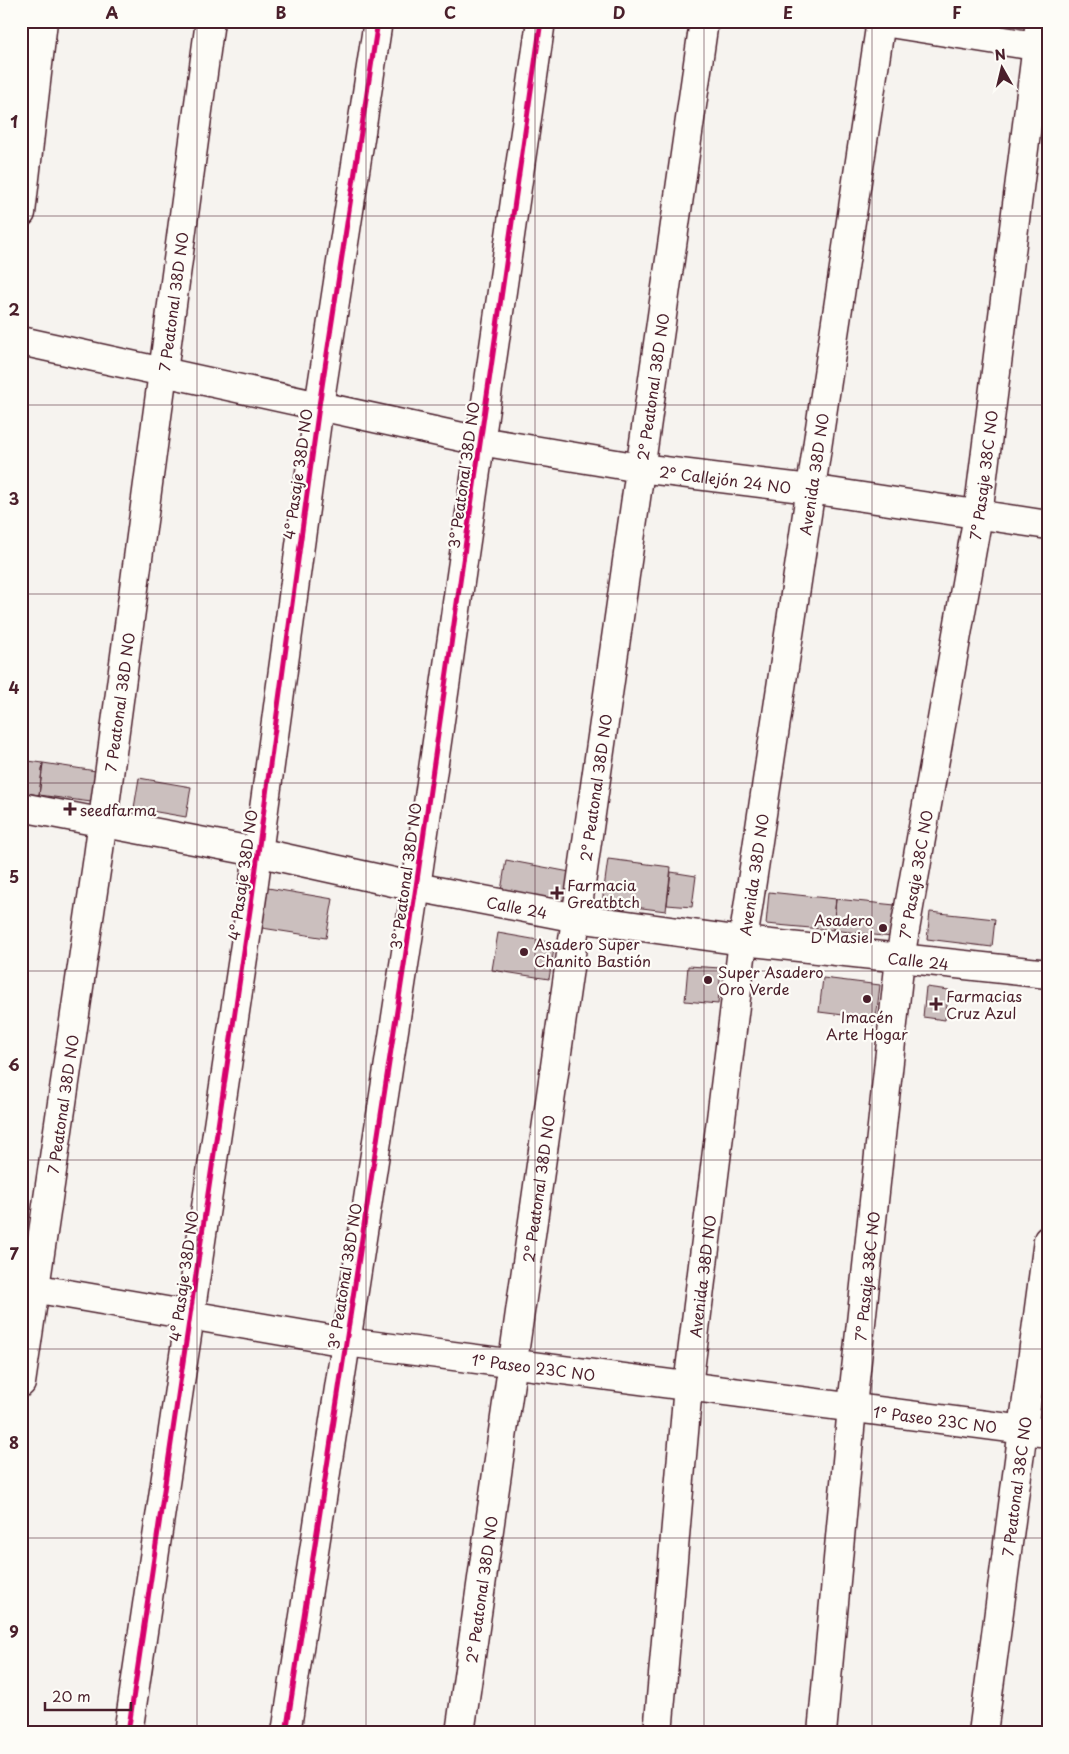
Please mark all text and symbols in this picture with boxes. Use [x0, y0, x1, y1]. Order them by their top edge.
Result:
text: A [106, 0, 119, 24]
text: B [276, 0, 287, 24]
text: C [444, 0, 456, 24]
text: D [613, 0, 625, 24]
text: E [783, 0, 793, 24]
text: F [952, 0, 962, 24]
north arrow [976, 42, 1026, 92]
text: N [993, 43, 1007, 66]
text: 1 [10, 109, 18, 133]
street label: 7 Peatonal 38D NO [152, 230, 193, 373]
text: 2 [8, 297, 20, 321]
street label: 2° Peatonal 38D NO [630, 311, 674, 462]
street label: 3° Peatonal 38D NO [441, 400, 485, 550]
street label: 4° Pasaje 38D NO [276, 407, 318, 541]
street label: 7° Pasaje 38C NO [962, 409, 1003, 542]
street label: Avenida 38D NO [793, 411, 834, 537]
street label: 2° Callejón 24 NO [658, 459, 793, 498]
text: 3 [9, 486, 19, 510]
street label: 7 Peatonal 38D NO [98, 631, 139, 773]
text: 4 [9, 675, 20, 699]
street label: 2° Peatonal 38D NO [573, 712, 617, 863]
place label: seedfarma [80, 798, 157, 821]
street label: 3° Peatonal 38D NO [383, 801, 427, 951]
marker: seedfarma [64, 803, 76, 815]
street label: 4° Pasaje 38D NO [221, 808, 263, 942]
street label: 7° Pasaje 38C NO [892, 808, 937, 941]
street label: Avenida 38D NO [732, 812, 774, 937]
text: 5 [9, 864, 19, 888]
place label: Farmacia Greatbtch [567, 873, 640, 913]
marker: Farmacia Greatbtch [551, 887, 563, 899]
street label: Calle 24 [485, 889, 550, 924]
place label: Asadero D'Masiel [811, 908, 873, 948]
marker: Asadero D'Masiel [877, 922, 889, 934]
place label: Asadero Super Chanito Bastión [534, 932, 651, 972]
street label: Calle 24 [887, 945, 950, 975]
marker: Asadero Super Chanito Bastión [518, 946, 530, 958]
place label: Super Asadero Oro Verde [718, 960, 823, 1000]
marker: Super Asadero Oro Verde [702, 974, 714, 986]
place label: Farmacias Cruz Azul [946, 984, 1022, 1024]
marker: Imacén Arte Hogar [861, 993, 873, 1005]
marker: Farmacias Cruz Azul [930, 998, 942, 1010]
place label: Imacén Arte Hogar [826, 1005, 908, 1045]
street label: 7 Peatonal 38D NO [40, 1033, 83, 1175]
text: 6 [8, 1052, 20, 1076]
street label: 2° Peatonal 38D NO [516, 1113, 559, 1264]
street label: 3° Peatonal 38D NO [321, 1201, 367, 1351]
street label: 4° Pasaje 38D NO [162, 1209, 204, 1343]
street label: 7° Pasaje 38C NO [848, 1210, 884, 1342]
street label: Avenida 38D NO [683, 1214, 721, 1339]
text: 7 [9, 1241, 19, 1265]
street label: 1° Paseo 23C NO [470, 1347, 597, 1386]
street label: 1° Paseo 23C NO [872, 1399, 999, 1438]
street label: 7 Peatonal 38C NO [995, 1415, 1036, 1558]
text: 8 [9, 1430, 19, 1454]
street label: 2° Peatonal 38D NO [459, 1514, 502, 1665]
text: 9 [9, 1619, 19, 1643]
scale bar [45, 1679, 131, 1711]
text: 20 m [52, 1684, 91, 1707]

